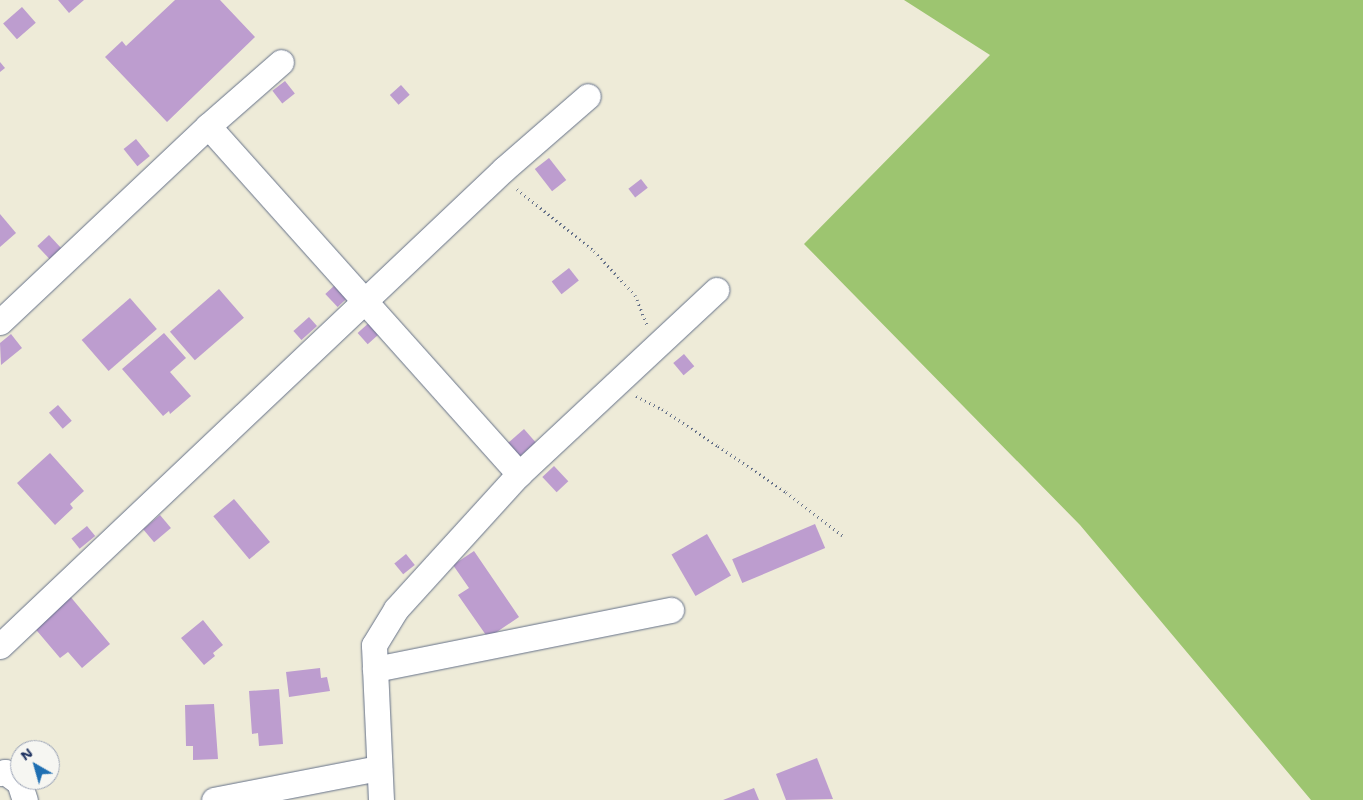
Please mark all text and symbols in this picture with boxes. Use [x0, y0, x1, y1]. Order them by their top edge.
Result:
north arrow [10, 740, 60, 790]
text: N [16, 743, 36, 764]

